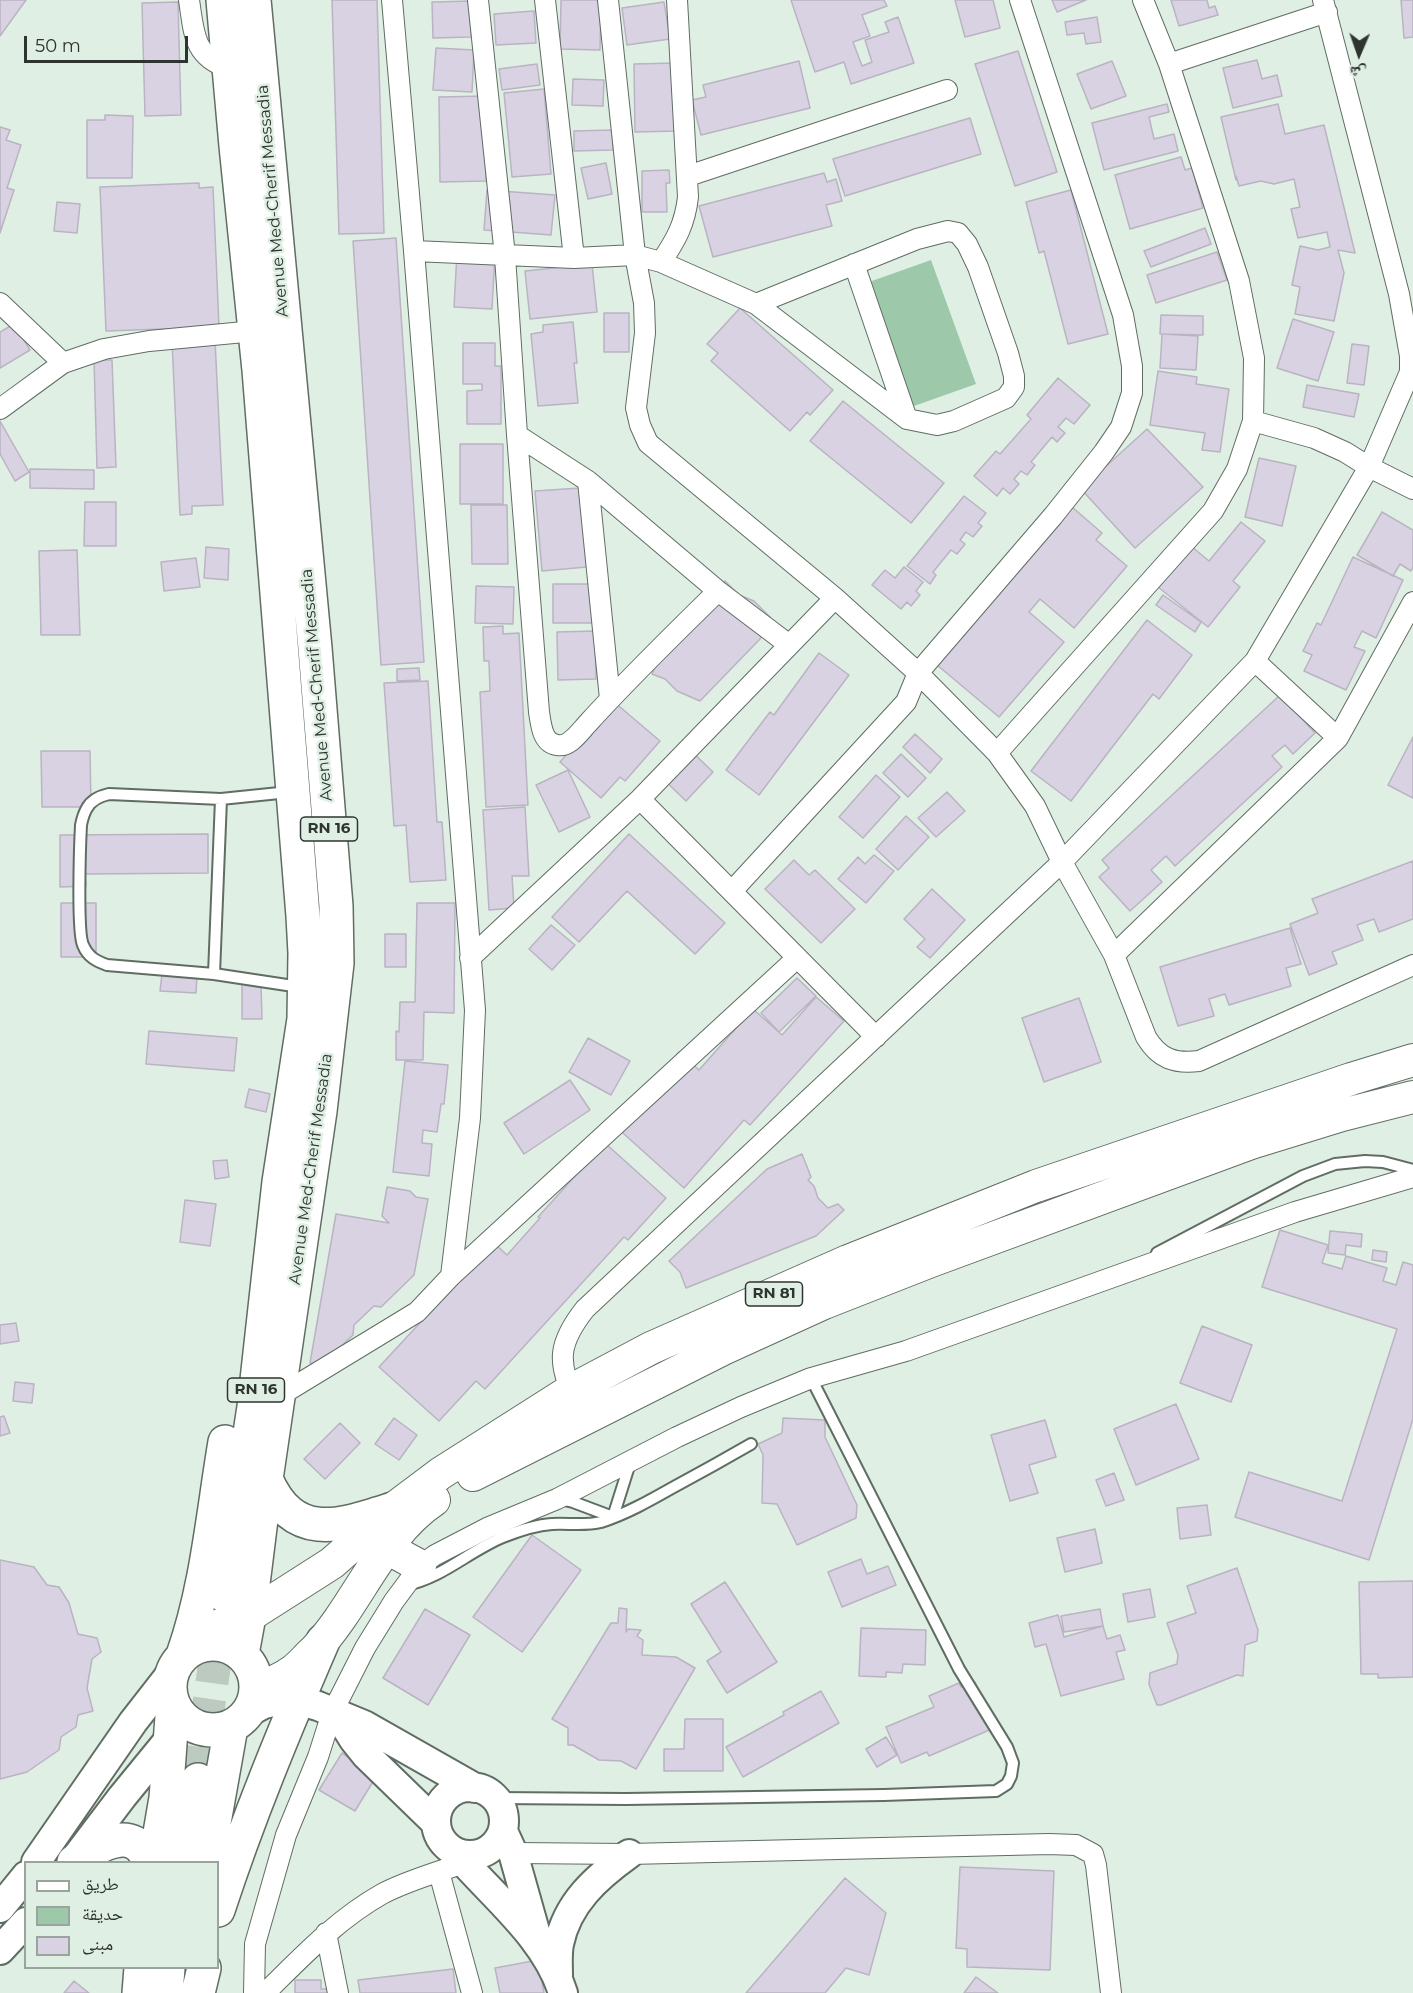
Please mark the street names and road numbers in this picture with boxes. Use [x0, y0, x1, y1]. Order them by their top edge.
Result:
street label: Avenue Med-Cherif Messadia [253, 84, 293, 318]
street label: Avenue Med-Cherif Messadia [297, 568, 337, 802]
road number: RN 16 [300, 817, 358, 841]
street label: Avenue Med-Cherif Messadia [285, 1052, 337, 1286]
road number: RN 81 [746, 1282, 802, 1306]
road number: RN 16 [228, 1378, 284, 1402]

